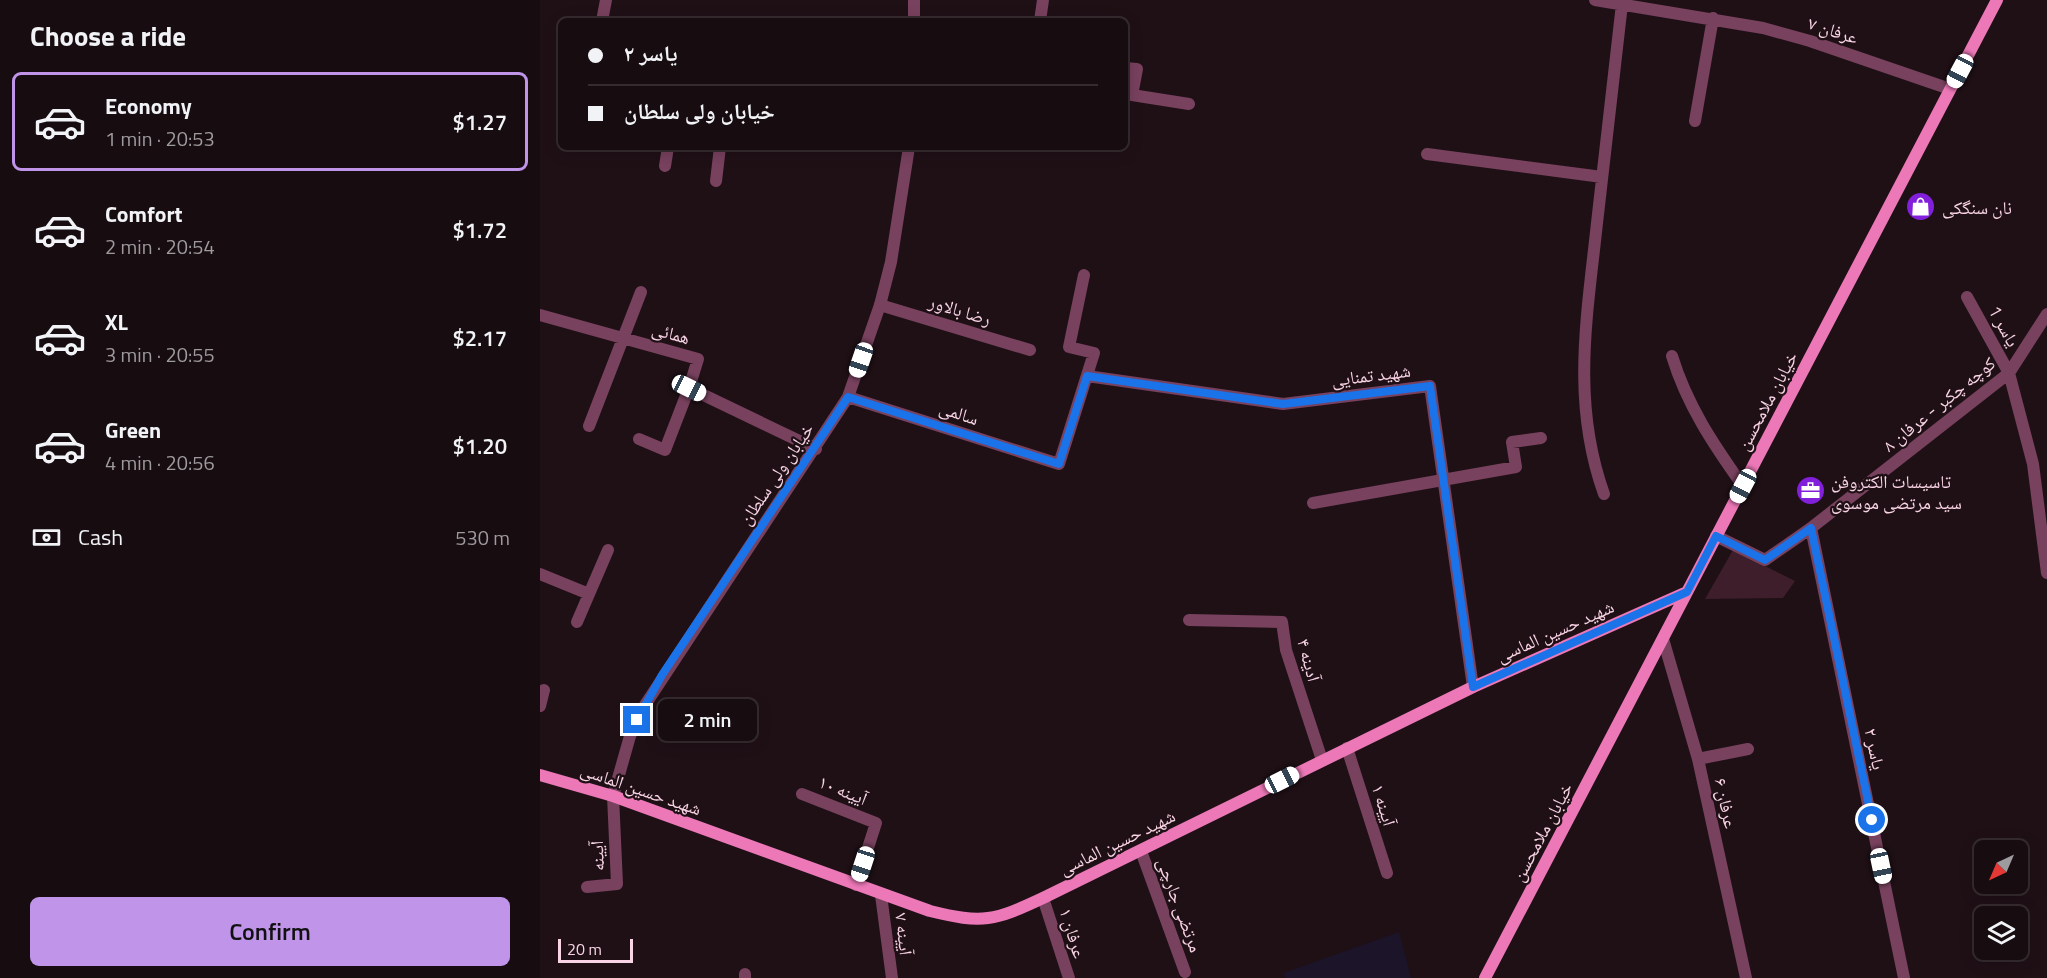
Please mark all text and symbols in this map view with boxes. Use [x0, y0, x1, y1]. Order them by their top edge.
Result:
street label: عرفان ۷ [1805, 9, 1861, 51]
text: Choose a ride [30, 15, 186, 56]
text: یاسر ۲ [624, 36, 678, 70]
car [1944, 51, 1976, 91]
text: Economy [105, 89, 192, 123]
text: خیابان ولی سلطان [624, 94, 775, 128]
icon: car [33, 95, 87, 149]
text: $1.27 [452, 105, 507, 139]
text: 1 min · 20:53 [105, 123, 215, 154]
shop icon: نان سنگکی [1905, 191, 1937, 223]
place label: نان سنگکی [1942, 194, 2012, 221]
text: Comfort [105, 197, 183, 231]
icon: car [33, 203, 87, 257]
text: $1.72 [452, 213, 507, 247]
text: 2 min · 20:54 [105, 231, 215, 262]
street label: رضا بالاور [925, 287, 995, 332]
street label: یاسر 1 [1982, 300, 2026, 352]
text: XL [105, 305, 128, 339]
icon: car [33, 311, 87, 365]
street label: همائی [649, 315, 693, 351]
text: $2.17 [452, 321, 507, 355]
text: 3 min · 20:55 [105, 339, 215, 370]
car [847, 340, 875, 380]
street label: خیابان ملامحسن [1730, 347, 1804, 455]
street label: کوچه چکبر - عرفان ۸ [1877, 350, 2002, 458]
street label: شهید تمنایی [1330, 357, 1412, 393]
car [669, 372, 709, 404]
street label: سالمی [936, 394, 982, 432]
text: Green [105, 413, 161, 447]
street label: خیابان ولی سلطان [732, 418, 820, 530]
icon: car [33, 419, 87, 473]
text: $1.20 [452, 429, 507, 463]
text: 4 min · 20:56 [105, 447, 215, 478]
car [1727, 466, 1759, 506]
place label: تاسیسات الکتروفن سید مرتضی موسوی [1831, 468, 1962, 516]
office icon: تاسیسات الکتروفن سید مرتضی موسوی [1794, 475, 1826, 507]
text: Cash [78, 520, 123, 554]
icon: cash [30, 521, 63, 554]
text: 530 m [455, 522, 510, 553]
street label: شهید حسین الماسی [1492, 593, 1618, 669]
street label: آدینه ۴ [1290, 636, 1328, 685]
callout: 2 min [658, 699, 757, 741]
text: 2 min [683, 704, 732, 735]
route end [623, 706, 650, 733]
street label: یاسر ۲ [1857, 726, 1893, 772]
street label: شهید حسین الماسی [577, 756, 705, 822]
car [1262, 764, 1302, 796]
street label: آیینه ۱۰ [815, 768, 872, 812]
street label: عرفان ۶ [1707, 775, 1745, 831]
street label: خیابان ملامحسن [1505, 778, 1579, 886]
street label: آیینه ۱ [1365, 781, 1403, 830]
street label: شهید حسین الماسی [1054, 802, 1180, 882]
route start [1858, 806, 1885, 833]
street label: آیینه [583, 840, 611, 872]
north arrow [1974, 840, 2028, 894]
map controls [1974, 840, 2028, 960]
car [849, 844, 877, 884]
car [1868, 847, 1894, 885]
street label: مرتضی جارچی [1150, 854, 1210, 956]
button: Confirm [30, 897, 510, 966]
street label: عرفان ۱ [1053, 905, 1093, 961]
button: layers [1974, 906, 2028, 960]
street label: آیینه ۷ [888, 911, 920, 957]
scale bar [558, 936, 633, 964]
text: 20 m [567, 937, 602, 961]

